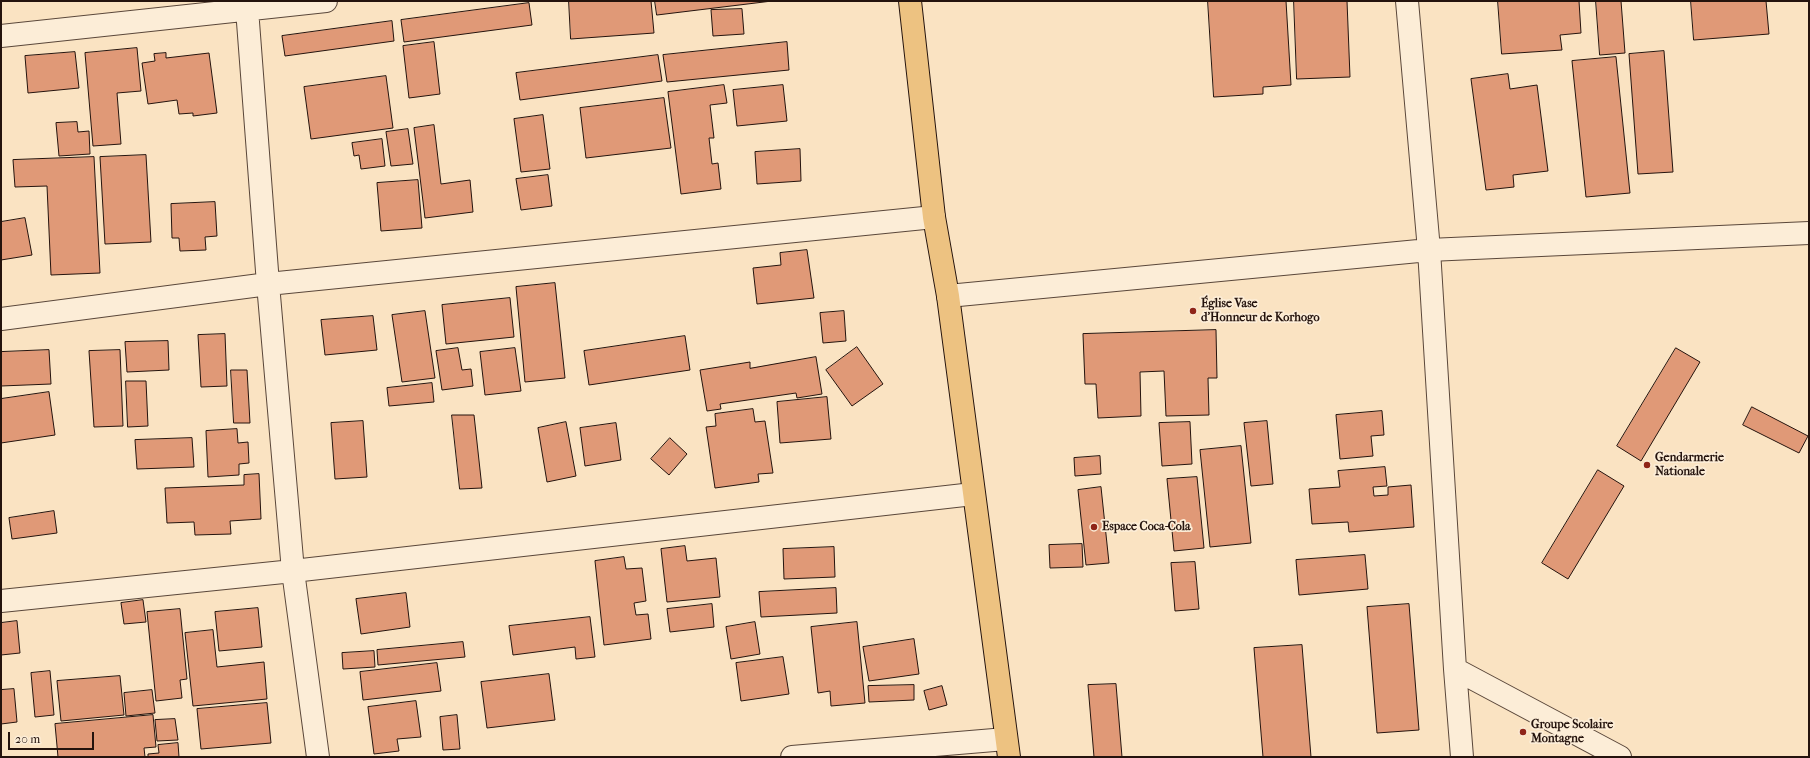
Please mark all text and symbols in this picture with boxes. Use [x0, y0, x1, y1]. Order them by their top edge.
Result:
place label: Église Vase d'Honneur de Korhogo [1201, 297, 1319, 325]
marker: Église Vase d'Honneur de Korhogo [1188, 306, 1198, 316]
place label: Gendarmerie Nationale [1655, 451, 1724, 479]
marker: Gendarmerie Nationale [1642, 460, 1652, 470]
place label: Espace Coca-Cola [1102, 520, 1191, 534]
marker: Espace Coca-Cola [1089, 522, 1099, 532]
place label: Groupe Scolaire Montagne [1531, 718, 1613, 746]
scale bar [10, 724, 96, 750]
marker: Groupe Scolaire Montagne [1518, 727, 1528, 737]
text: 20 m [15, 732, 40, 746]

